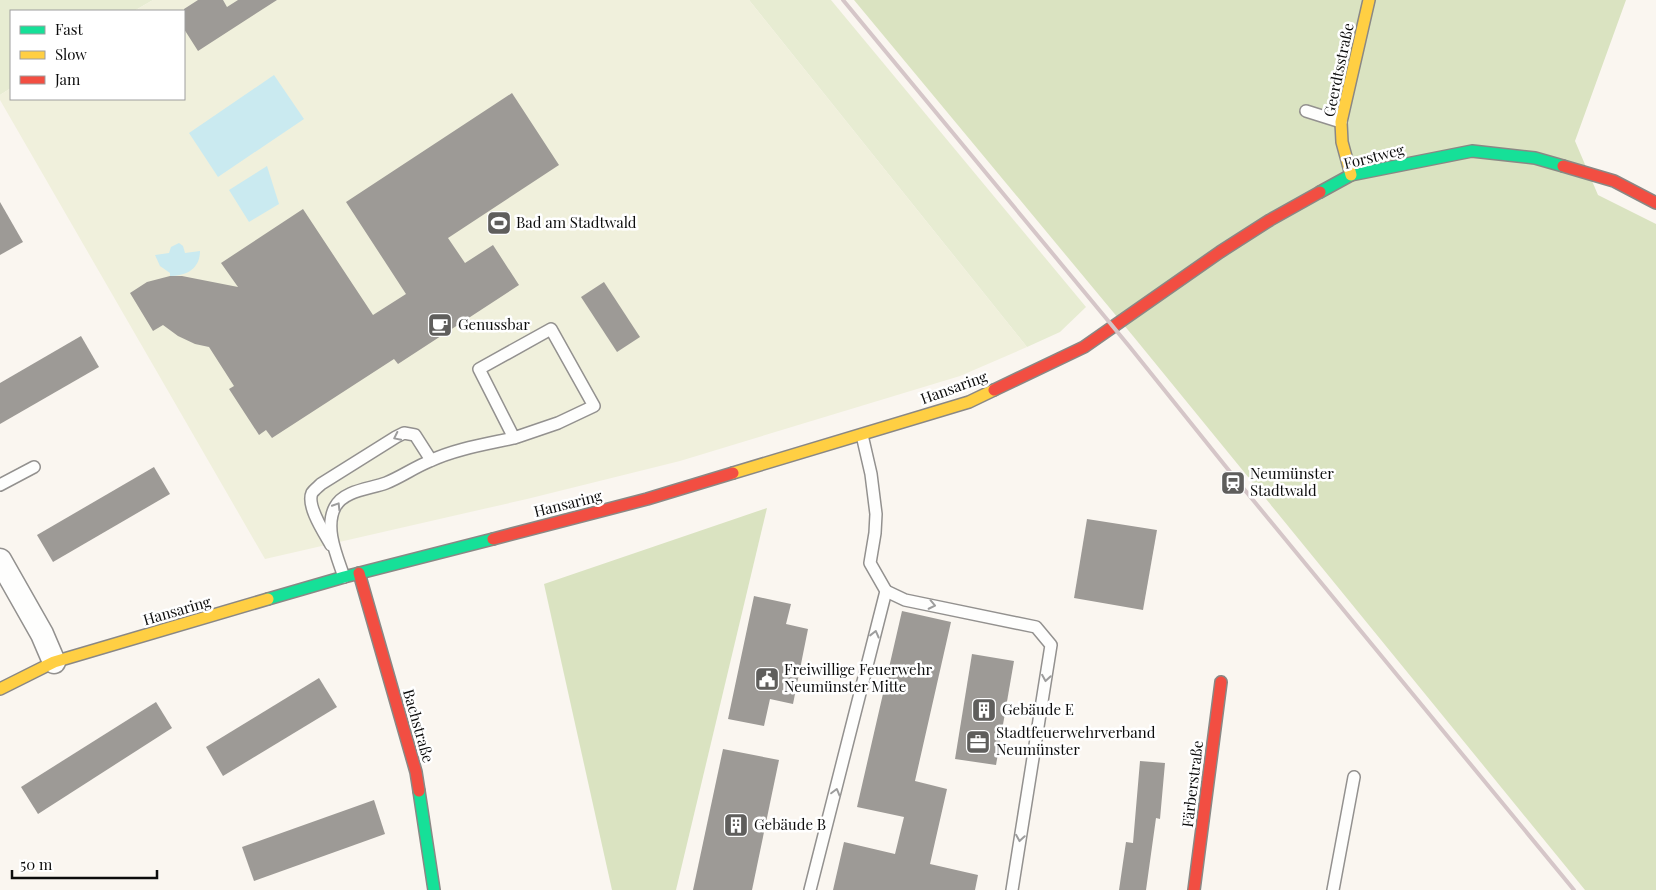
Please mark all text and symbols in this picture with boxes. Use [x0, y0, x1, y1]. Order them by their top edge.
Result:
legend [10, 10, 185, 100]
text: Fast [55, 19, 84, 39]
street label: Geerdtsstraße [1318, 21, 1358, 119]
text: Slow [55, 44, 87, 64]
text: Jam [54, 69, 81, 89]
street label: Forstweg [1341, 139, 1406, 173]
sports icon: Bad am Stadtwald [486, 210, 512, 236]
place label: Bad am Stadtwald [516, 212, 637, 232]
cafe icon: Genussbar [427, 312, 453, 338]
place label: Genussbar [458, 314, 530, 334]
street label: Hansaring [917, 366, 990, 408]
one-way arrow [393, 431, 402, 441]
place label: Neumünster Stadtwald [1250, 463, 1334, 500]
station icon: Neumünster Stadtwald [1220, 470, 1246, 496]
street label: Hansaring [532, 485, 604, 521]
one-way arrow [331, 503, 341, 512]
street label: Hansaring [140, 591, 213, 629]
one-way arrow [928, 600, 937, 610]
one-way arrow [869, 630, 880, 639]
place label: Freiwillige Feuerwehr Neumünster Mitte [784, 659, 932, 696]
public building icon: Freiwillige Feuerwehr Neumünster Mitte [754, 666, 780, 692]
one-way arrow [1041, 674, 1051, 682]
street label: Bachstraße [399, 687, 439, 765]
building icon: Gebäude E [971, 697, 997, 723]
place label: Gebäude E [1002, 699, 1074, 719]
place label: Stadtfeuerwehrverband Neumünster [996, 722, 1156, 759]
office icon: Stadtfeuerwehrverband Neumünster [965, 729, 991, 755]
street label: Färberstraße [1177, 739, 1207, 828]
one-way arrow [830, 788, 841, 796]
building icon: Gebäude B [723, 812, 749, 838]
place label: Gebäude B [754, 814, 826, 834]
one-way arrow [1015, 835, 1026, 843]
scale bar [12, 848, 158, 880]
text: 50 m [20, 854, 53, 874]

